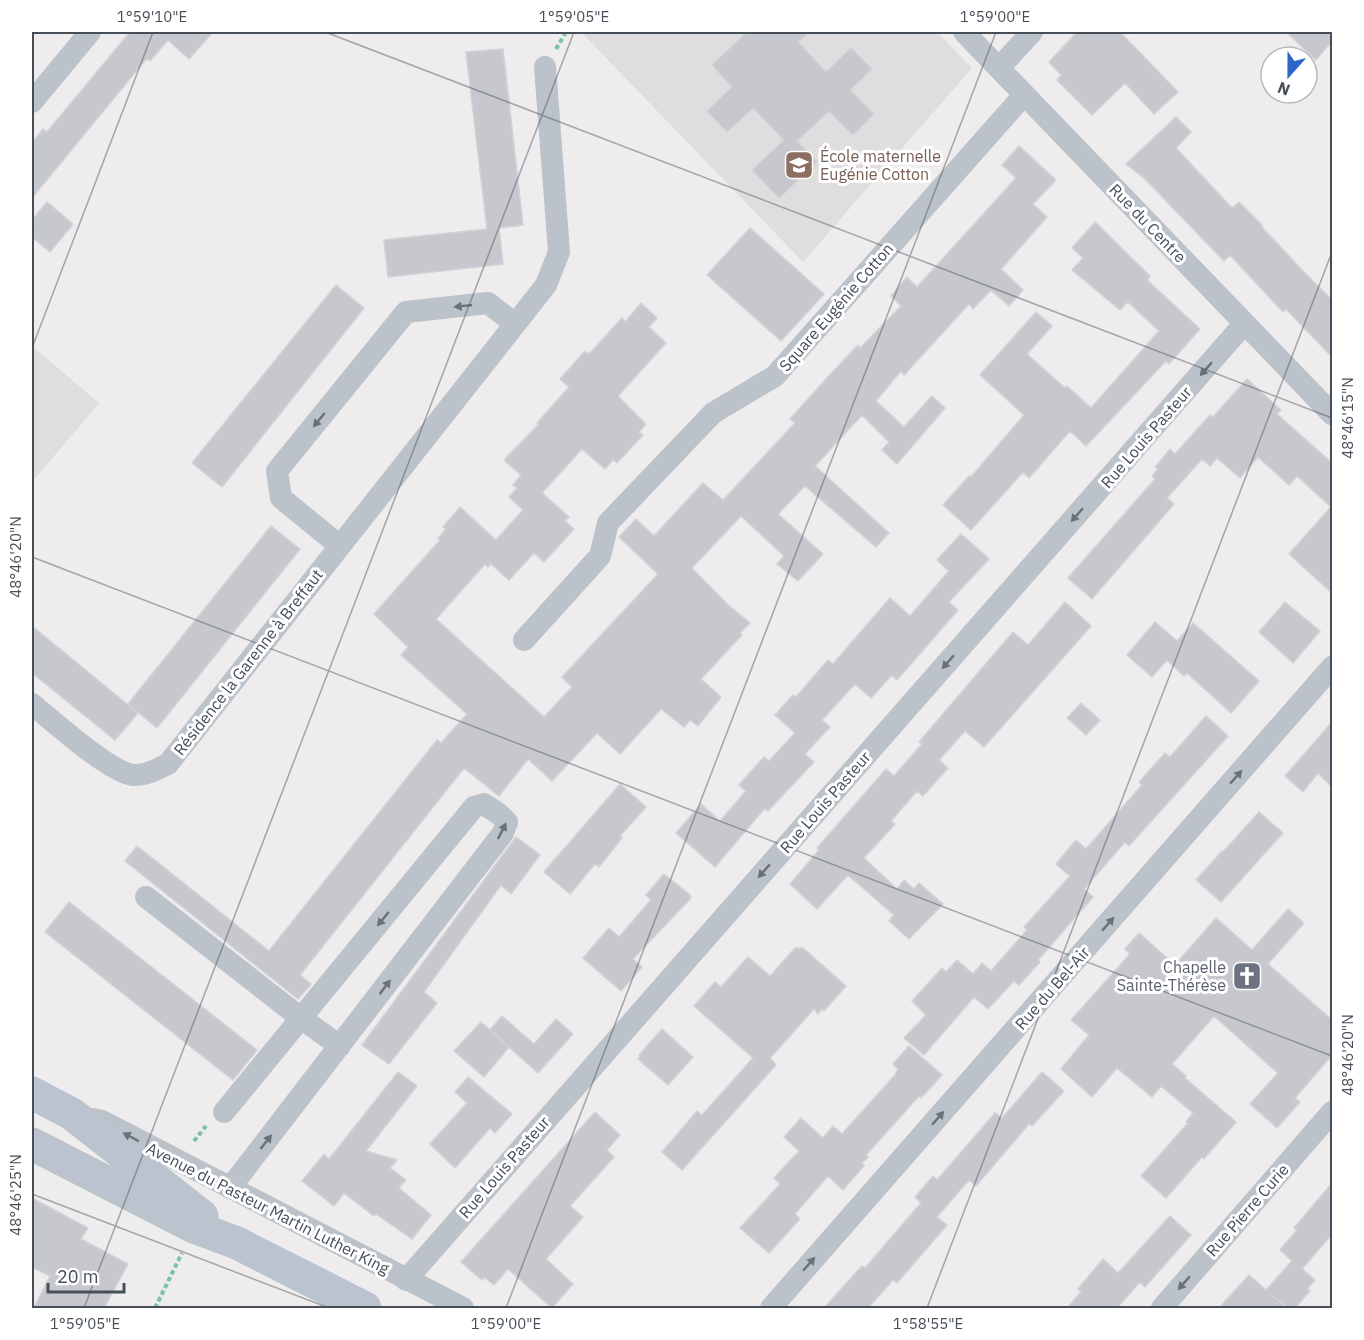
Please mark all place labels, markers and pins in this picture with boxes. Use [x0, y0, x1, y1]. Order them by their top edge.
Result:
place label: École maternelle Eugénie Cotton [820, 145, 941, 184]
school or university icon: École maternelle Eugénie Cotton [783, 149, 815, 181]
place label: Chapelle Sainte-Thérèse [1117, 957, 1226, 995]
church icon: Chapelle Sainte-Thérèse [1231, 960, 1263, 992]

